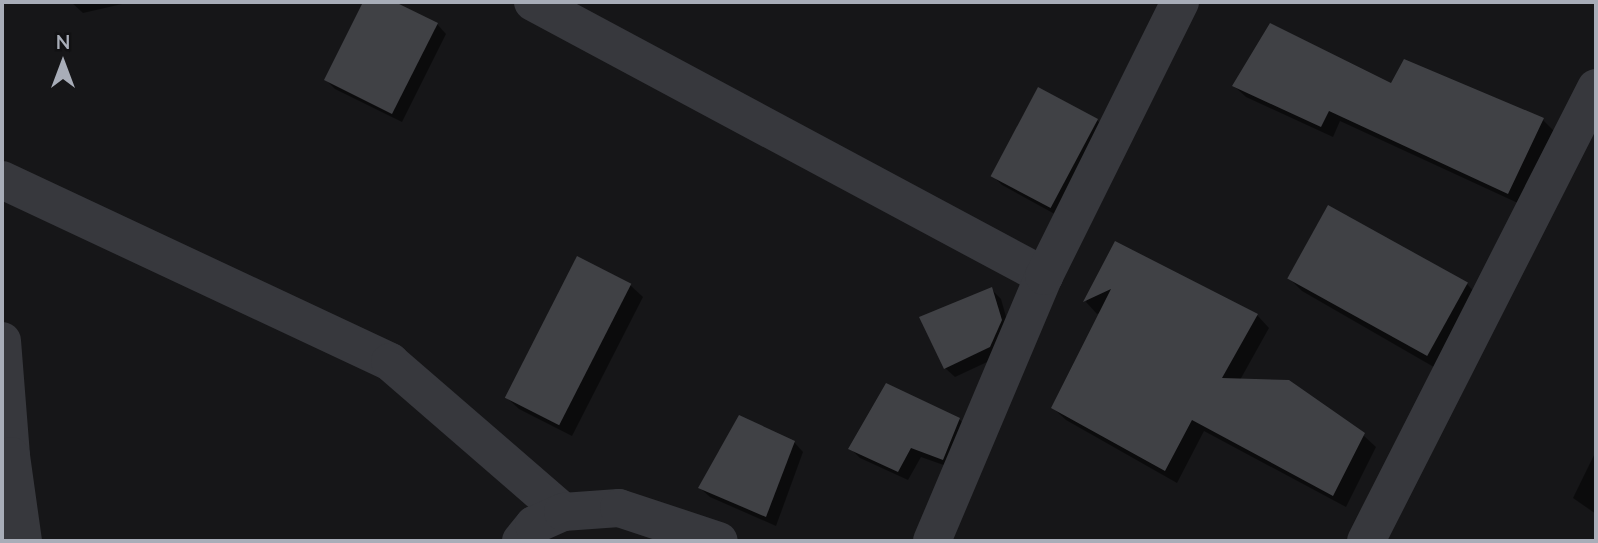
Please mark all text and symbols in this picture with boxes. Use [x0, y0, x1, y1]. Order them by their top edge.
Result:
north arrow [28, 28, 98, 98]
text: N [56, 30, 70, 53]

